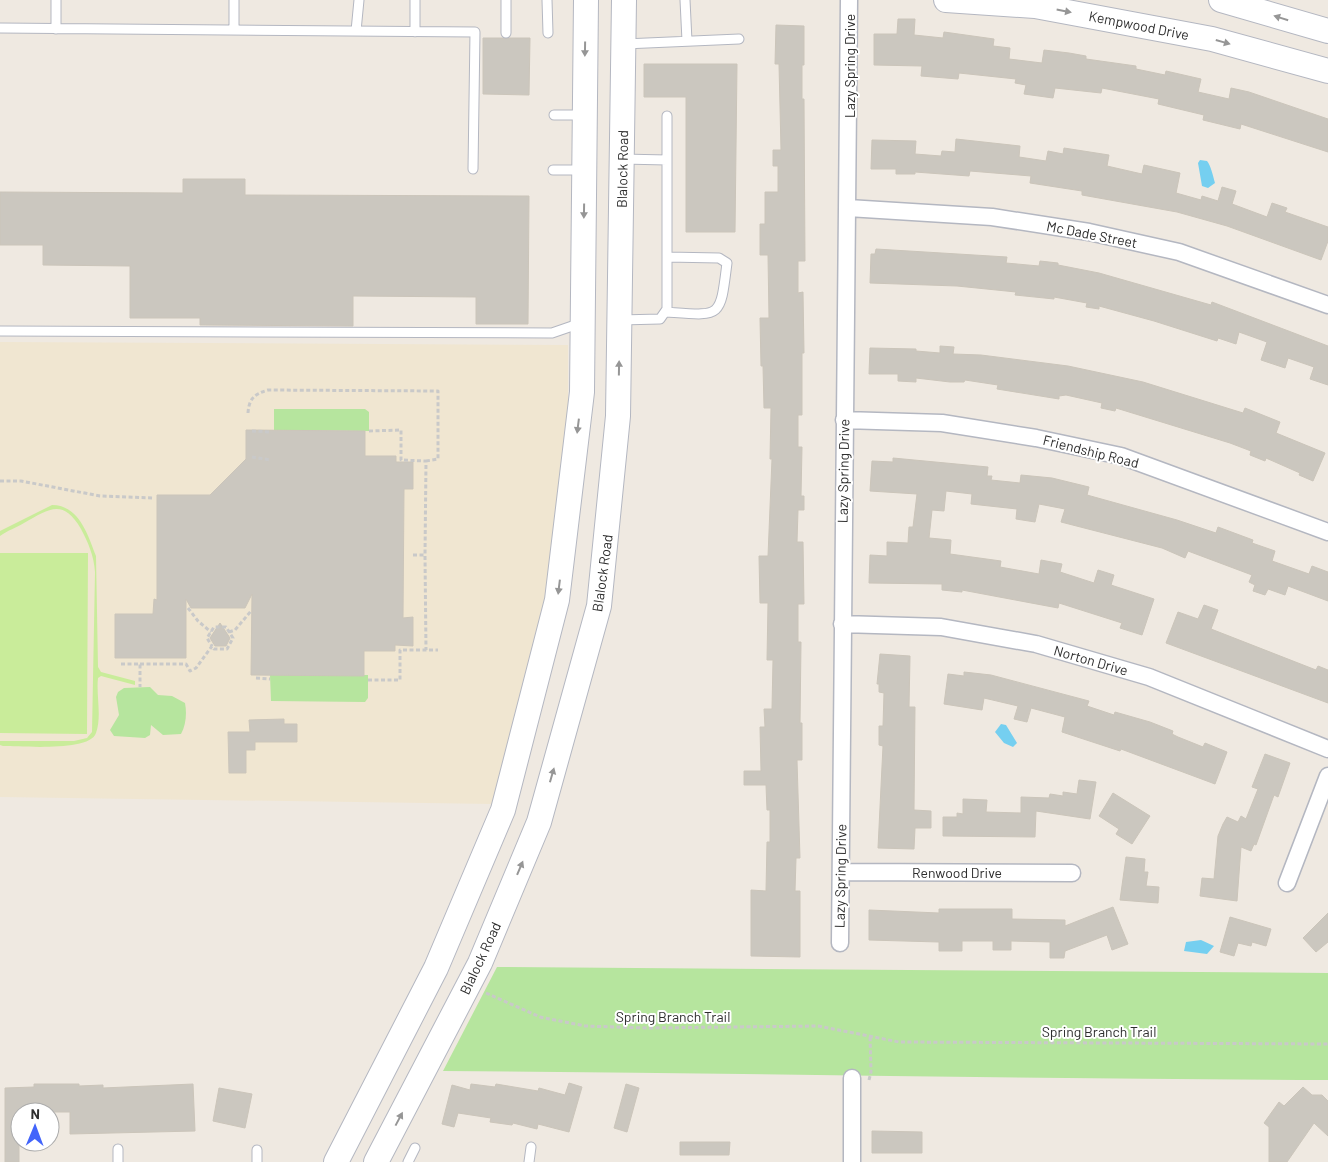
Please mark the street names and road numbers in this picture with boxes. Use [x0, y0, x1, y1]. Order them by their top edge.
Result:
street label: Kempwood Drive [1087, 7, 1191, 43]
street label: Lazy Spring Drive [841, 14, 858, 118]
street label: Blalock Road [613, 130, 631, 208]
street label: Mc Dade Street [1045, 217, 1139, 251]
street label: Lazy Spring Drive [834, 419, 852, 523]
street label: Friendship Road [1041, 431, 1141, 471]
street label: Blalock Road [588, 533, 616, 613]
street label: Norton Drive [1052, 641, 1130, 679]
street label: Lazy Spring Drive [831, 824, 849, 928]
street label: Renwood Drive [912, 864, 1002, 881]
street label: Blalock Road [456, 919, 504, 997]
street label: Spring Branch Trail [616, 1008, 730, 1025]
street label: Spring Branch Trail [1042, 1023, 1156, 1040]

